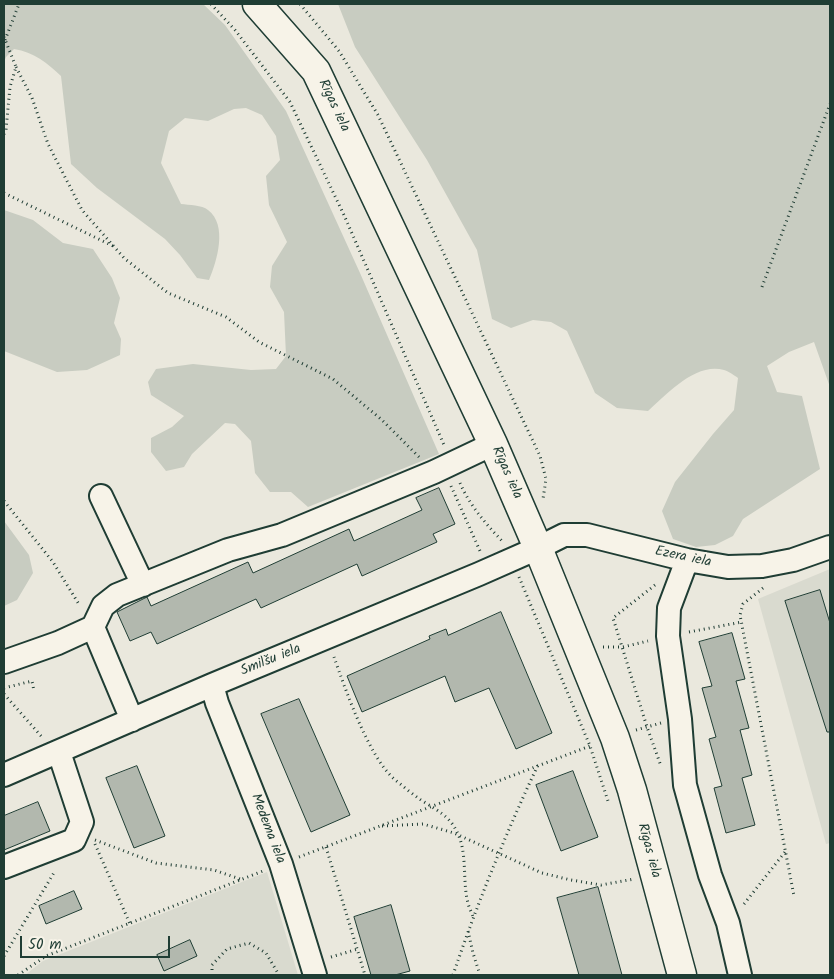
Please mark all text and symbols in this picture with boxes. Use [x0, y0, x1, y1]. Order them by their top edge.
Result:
street label: Rīgas iela [314, 77, 352, 135]
street label: Rīgas iela [487, 444, 525, 502]
street label: Ezera iela [653, 544, 713, 572]
street label: Smilšu iela [239, 641, 303, 681]
street label: Medema iela [246, 792, 288, 866]
street label: Rīgas iela [633, 822, 663, 880]
scale bar [22, 926, 172, 958]
text: 50 m [28, 933, 62, 957]

